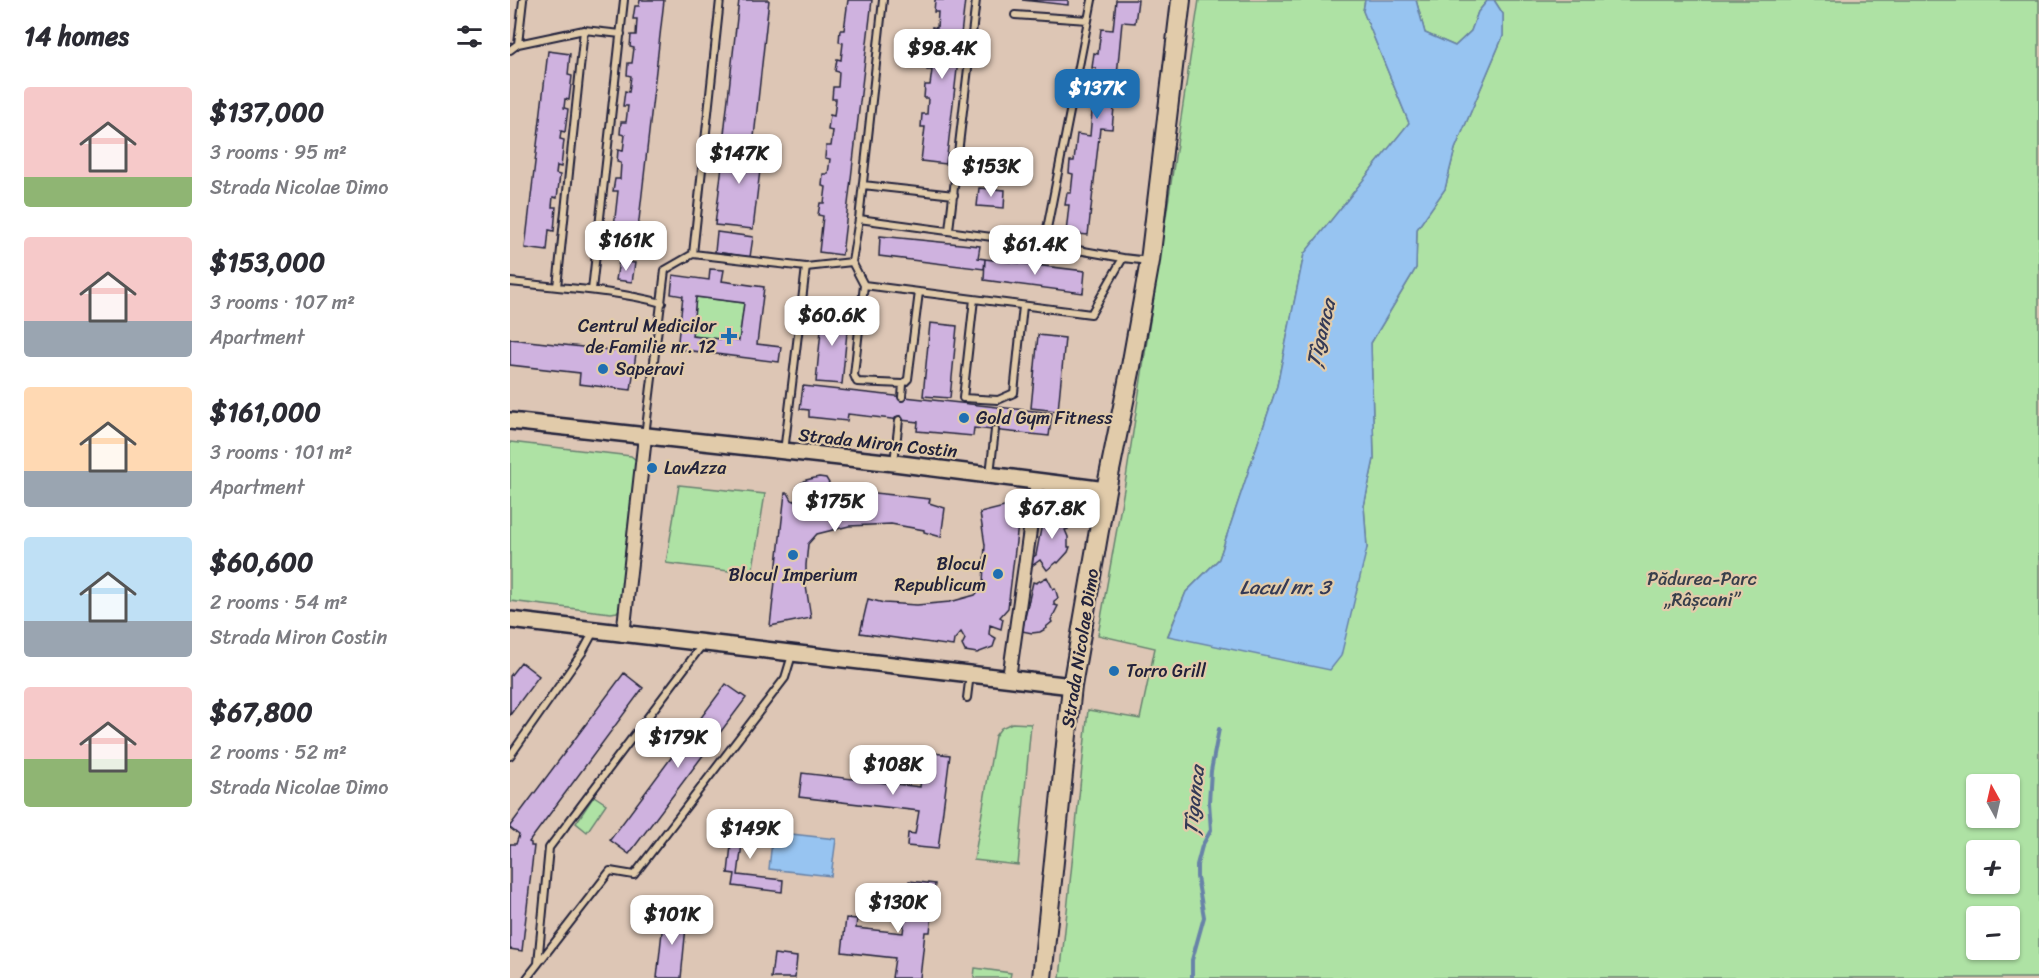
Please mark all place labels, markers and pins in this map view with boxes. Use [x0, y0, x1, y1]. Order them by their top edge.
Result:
pin: $98.4K [893, 29, 991, 80]
pin: $137K [1055, 69, 1139, 120]
pin: $147K [697, 134, 781, 185]
pin: $153K [949, 147, 1033, 198]
pin: $161K [584, 221, 668, 272]
pin: $61.4K [986, 225, 1084, 276]
pin: $60.6K [783, 296, 881, 347]
place label: Centrul Medicilor de Familie nr. 12 [578, 310, 718, 363]
marker: Centrul Medicilor de Familie nr. 12 [720, 327, 738, 345]
place label: Saperavi [615, 353, 685, 385]
marker: Saperavi [596, 362, 610, 376]
place label: Gold Gym Fitness [976, 402, 1114, 434]
marker: Gold Gym Fitness [957, 411, 971, 425]
place label: LavAzza [664, 452, 727, 484]
marker: LavAzza [645, 461, 659, 475]
pin: $175K [793, 482, 877, 533]
pin: $67.8K [1003, 489, 1101, 540]
marker: Blocul Imperium [786, 548, 800, 562]
place label: Blocul Republicum [895, 548, 987, 601]
place label: Blocul Imperium [728, 559, 858, 591]
marker: Blocul Republicum [991, 567, 1005, 581]
place label: Torro Grill [1126, 655, 1207, 687]
marker: Torro Grill [1107, 664, 1121, 678]
pin: $179K [636, 718, 720, 769]
pin: $108K [851, 745, 935, 796]
pin: $149K [708, 809, 792, 860]
pin: $130K [856, 883, 940, 934]
pin: $101K [630, 895, 714, 946]

